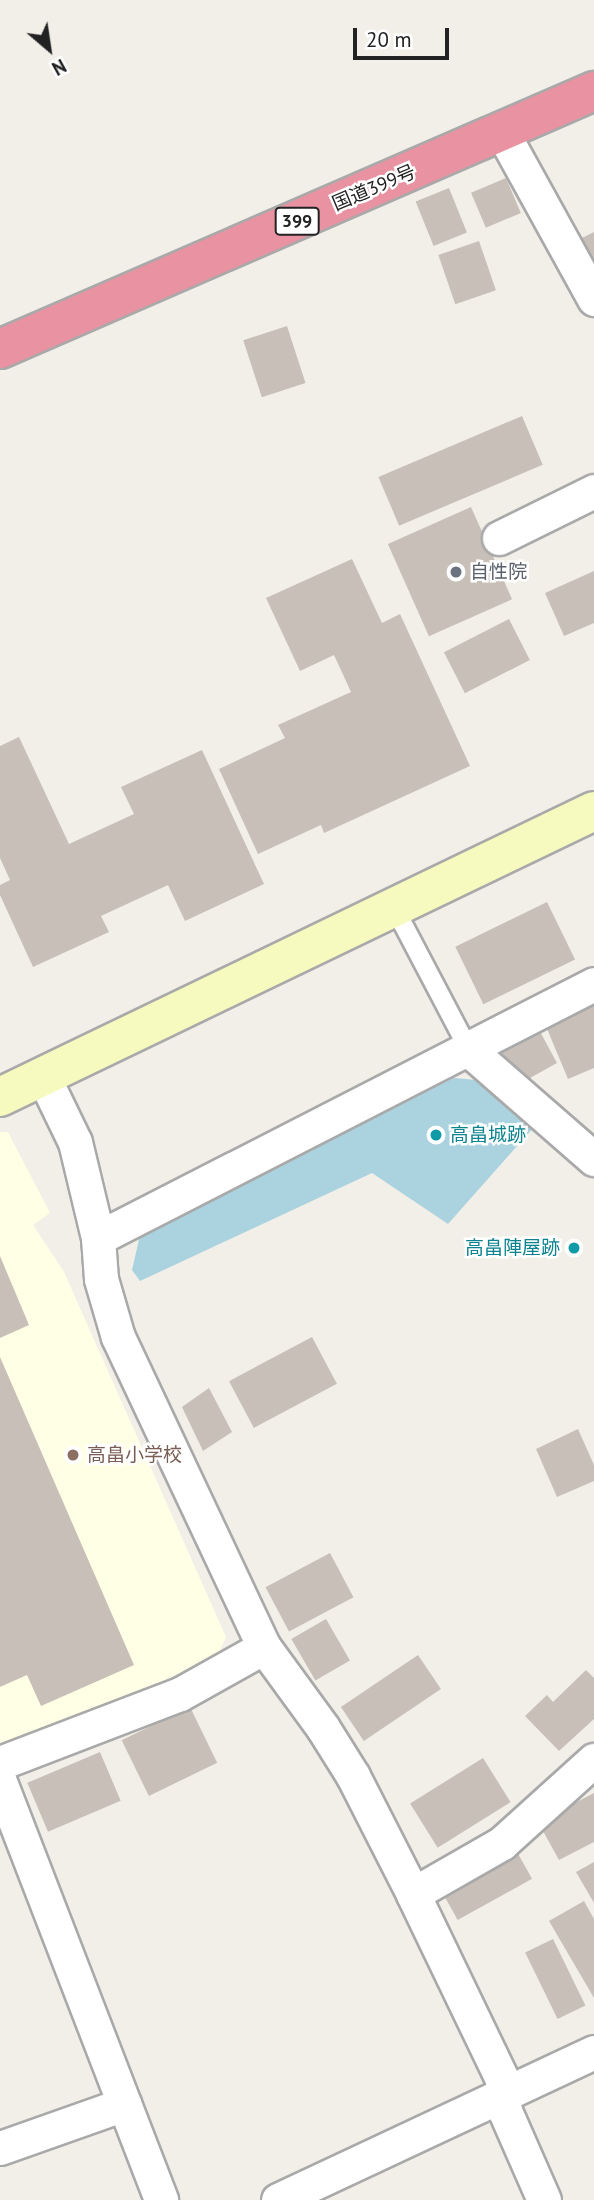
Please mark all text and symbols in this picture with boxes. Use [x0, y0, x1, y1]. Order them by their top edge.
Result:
north arrow [14, 14, 84, 84]
scale bar [356, 14, 452, 58]
text: 20 m [366, 26, 412, 53]
text: N [48, 54, 70, 81]
street label: 国道399号 [329, 160, 419, 216]
road number: 399 [274, 206, 320, 236]
place label: 自性院 [470, 561, 527, 583]
marker: 自性院 [448, 564, 464, 580]
place label: 高畠城跡 [450, 1124, 526, 1146]
marker: 高畠城跡 [428, 1127, 444, 1143]
place label: 高畠陣屋跡 [465, 1237, 560, 1259]
marker: 高畠陣屋跡 [566, 1240, 582, 1256]
place label: 高畠小学校 [87, 1444, 182, 1466]
marker: 高畠小学校 [65, 1447, 81, 1463]

